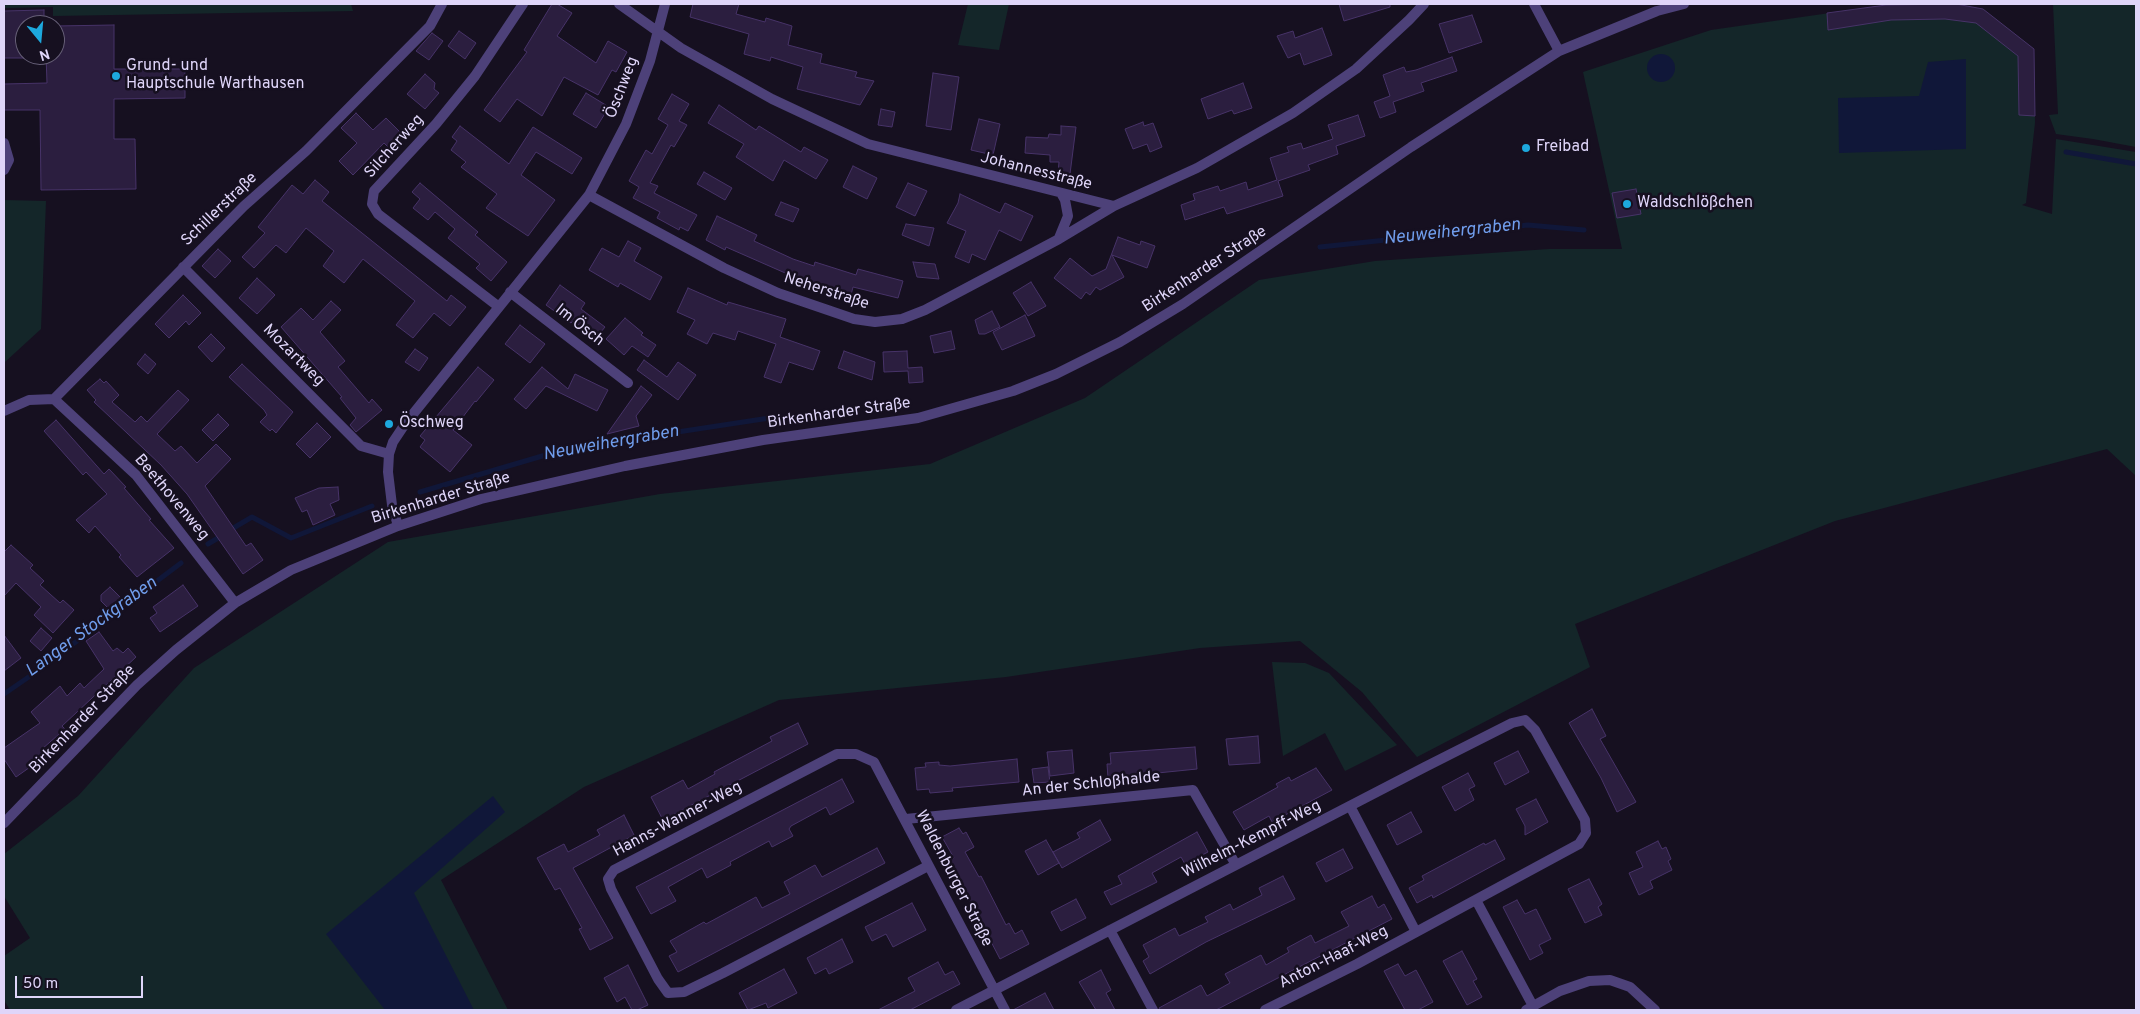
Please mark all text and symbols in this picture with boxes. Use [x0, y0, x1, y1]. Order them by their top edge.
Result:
north arrow [15, 15, 65, 65]
text: N [37, 44, 52, 63]
street label: Öschweg [602, 54, 644, 122]
place label: Grund- und Hauptschule Warthausen [126, 57, 304, 95]
marker: Grund- und Hauptschule Warthausen [110, 70, 122, 82]
street label: Silcherweg [361, 111, 429, 183]
place label: Freibad [1536, 138, 1589, 158]
marker: Freibad [1520, 142, 1532, 154]
street label: Johannesstraße [978, 149, 1094, 195]
street label: Schillerstraße [178, 169, 262, 251]
place label: Waldschlößchen [1637, 194, 1753, 214]
marker: Waldschlößchen [1621, 198, 1633, 210]
water label: Neuweihergraben [1383, 215, 1521, 251]
street label: Birkenharder Straße [1139, 223, 1271, 317]
street label: Neherstraße [781, 269, 871, 315]
street label: Im Ösch [550, 301, 608, 351]
street label: Mozartweg [258, 321, 328, 391]
street label: Birkenharder Straße [766, 394, 912, 434]
place label: Öschweg [399, 414, 464, 434]
marker: Öschweg [383, 418, 395, 430]
water label: Neuweihergraben [541, 421, 681, 467]
street label: Beethovenweg [129, 451, 213, 545]
street label: Birkenharder Straße [369, 469, 513, 529]
water label: Langer Stockgraben [22, 573, 162, 683]
street label: Birkenharder Straße [26, 661, 140, 779]
street label: An der Schloßhalde [1021, 768, 1161, 802]
street label: Hanns-Wanner-Weg [610, 778, 746, 862]
street label: Wilhelm-Kempff-Weg [1179, 797, 1325, 883]
street label: Waldenburger Straße [910, 808, 996, 950]
street label: Anton-Haaf-Weg [1276, 922, 1392, 994]
scale bar [18, 966, 145, 998]
text: 50 m [23, 975, 58, 994]

